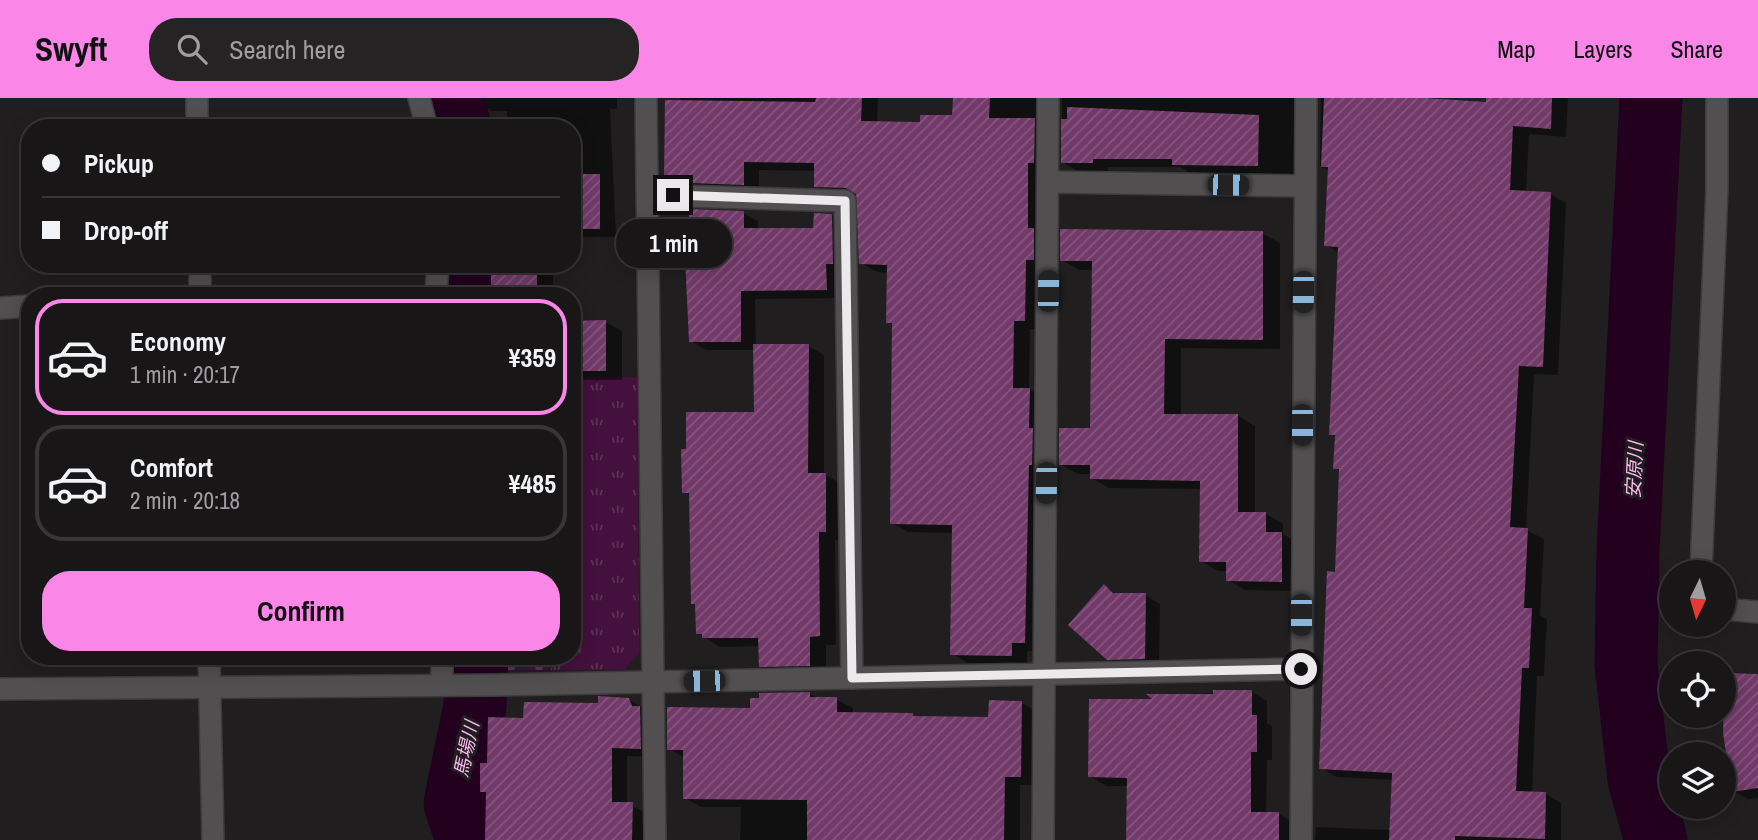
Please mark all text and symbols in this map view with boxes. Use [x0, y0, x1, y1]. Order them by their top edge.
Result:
search box [149, 18, 639, 81]
text: Swyft [35, 27, 107, 71]
icon: search [173, 30, 211, 68]
text: Search here [229, 32, 345, 67]
text: Map [1497, 33, 1535, 65]
text: Layers [1573, 33, 1632, 65]
text: Share [1670, 33, 1723, 65]
text: Pickup [84, 146, 154, 181]
car [1207, 174, 1250, 196]
route end [657, 179, 689, 211]
text: Drop-off [84, 213, 168, 248]
callout: 1 min [615, 220, 731, 268]
text: 1 min [649, 228, 699, 259]
car [1038, 270, 1059, 312]
car [1293, 271, 1314, 313]
text: Economy [130, 324, 226, 359]
icon: car [46, 326, 109, 389]
text: ¥359 [509, 340, 556, 375]
text: 1 min · 20:17 [130, 359, 240, 390]
car [1292, 404, 1313, 446]
water label: 安原川 [1620, 439, 1649, 499]
text: Comfort [130, 450, 213, 485]
icon: car [46, 452, 109, 515]
car [1036, 462, 1057, 504]
text: ¥485 [509, 466, 556, 501]
text: 2 min · 20:18 [130, 485, 240, 516]
north arrow [1659, 560, 1736, 637]
map controls [1659, 560, 1736, 819]
button: Confirm [42, 571, 560, 651]
car [1291, 594, 1312, 636]
button: locate [1659, 651, 1736, 728]
route start [1285, 653, 1317, 685]
car [683, 670, 726, 692]
water label: 馬場川 [447, 716, 485, 780]
button: layers [1659, 742, 1736, 819]

